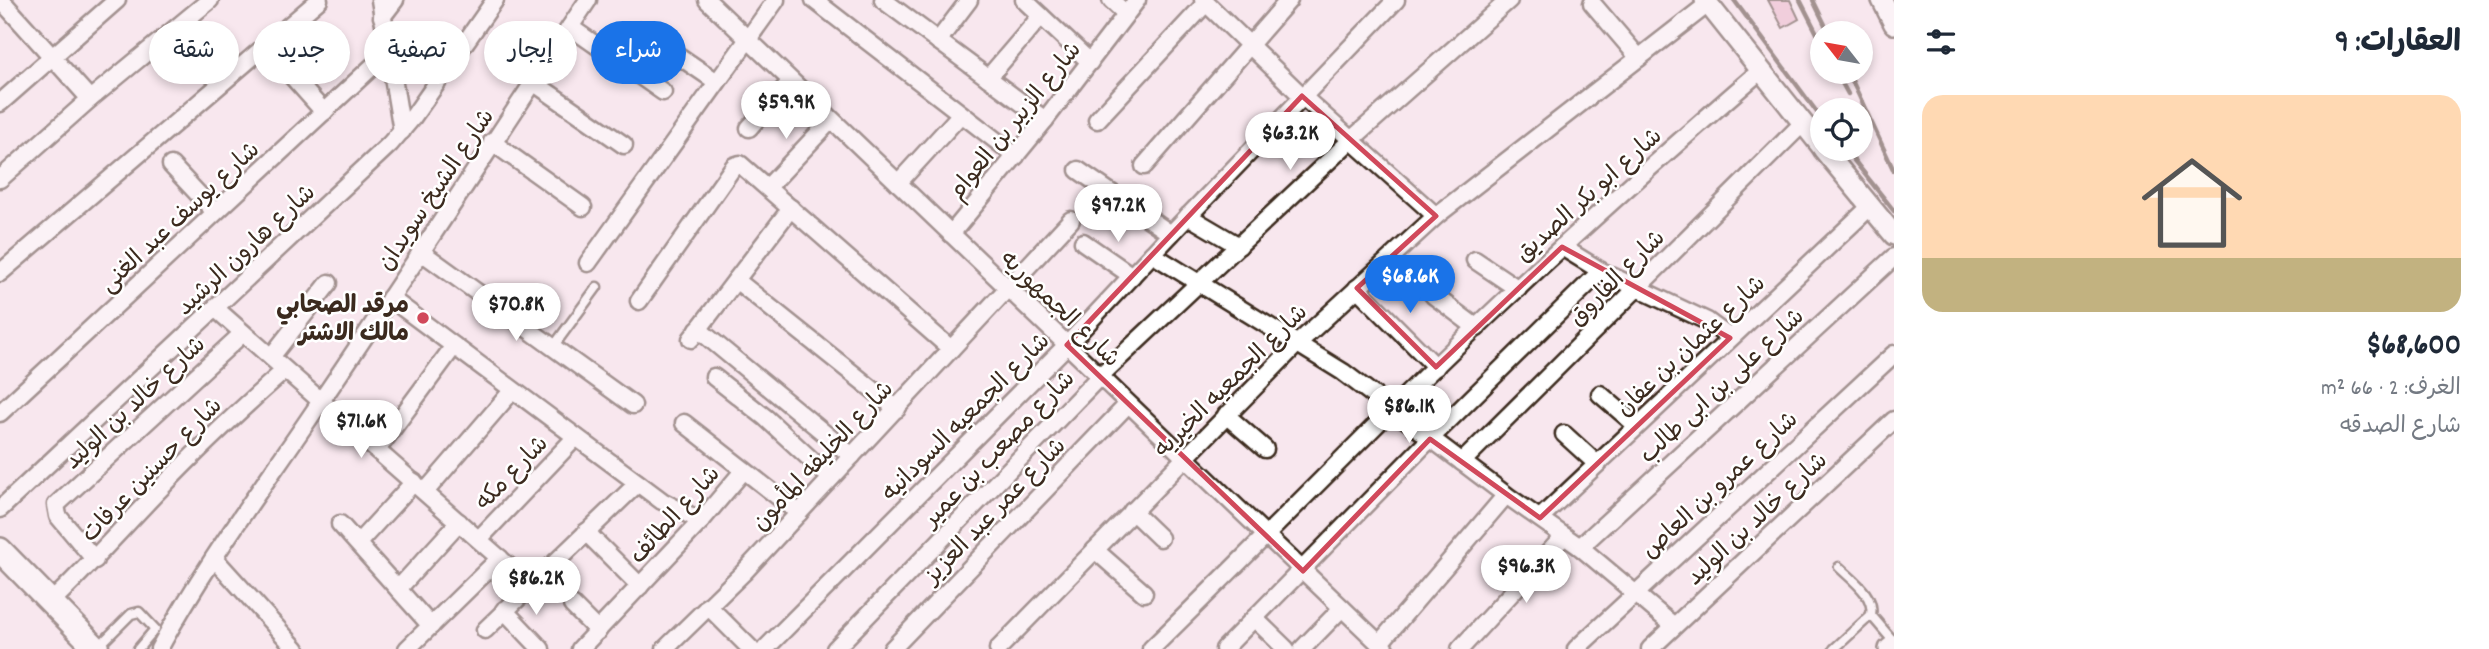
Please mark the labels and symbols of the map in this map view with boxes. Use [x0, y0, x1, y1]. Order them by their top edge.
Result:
north arrow [1810, 21, 1872, 84]
street label: شارع الزبير بن العوام [942, 35, 1091, 209]
pin: $59.9K [729, 82, 843, 141]
street label: شارع الشيخ سويدان [371, 103, 504, 278]
pin: $63.2K [1233, 113, 1347, 172]
street label: شارع ابو بكر الصديق [1509, 121, 1671, 272]
street label: شارع يوسف عبد الغنى [93, 135, 269, 302]
street label: شارع هارون الرشيد [170, 177, 324, 325]
pin: $97.2K [1061, 184, 1175, 244]
street label: شارع الفاروق [1562, 223, 1674, 335]
street label: شارع الجمهوريه [991, 244, 1127, 376]
pin: $68.6K [1353, 256, 1467, 315]
street label: شارع عثمان بن عفان [1609, 269, 1775, 426]
pin: $70.8K [459, 284, 573, 343]
place label: مرقد الصحابي مالك الاشتر [276, 290, 409, 352]
street label: شارع الجمعيه الخيريه [1147, 297, 1317, 467]
street label: شارع على بن ابى طالب [1633, 302, 1813, 473]
marker: مرقد الصحابي مالك الاشتر [415, 310, 431, 326]
street label: شارع الجمعيه السودانيه [875, 326, 1059, 510]
street label: شارع خالد بن الوليد [58, 329, 214, 479]
street label: شارع مصعب بن عمير [915, 364, 1084, 538]
street label: شارع الخليفه المأمون [745, 374, 903, 540]
pin: $86.1K [1352, 386, 1466, 445]
street label: شارع حسنين عرفات [75, 391, 232, 551]
pin: $71.6K [304, 400, 418, 460]
street label: شارع عمرو بن العاص [1635, 404, 1807, 568]
street label: شارع مكه [469, 429, 558, 519]
street label: شارع عمر عبد العزيز [916, 431, 1075, 595]
street label: شارع خالد بن الوليد [1680, 445, 1836, 595]
street label: شارع الطائف [623, 459, 730, 573]
pin: $96.3K [1469, 546, 1583, 605]
pin: $86.2K [479, 558, 593, 617]

